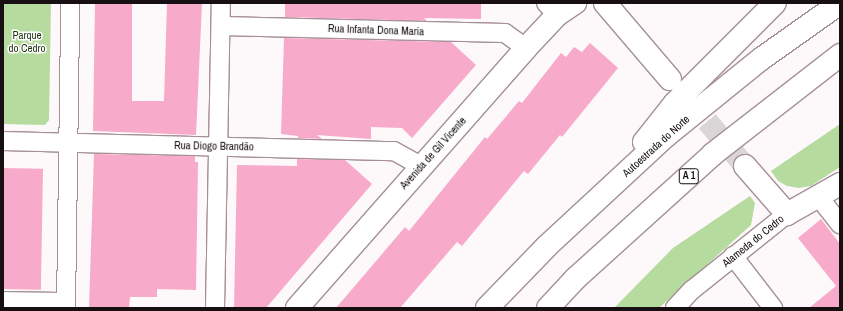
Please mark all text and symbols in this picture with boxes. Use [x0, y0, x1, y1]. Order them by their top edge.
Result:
street label: Rua Infanta Dona Maria [328, 22, 424, 38]
park label: Parque do Cedro [8, 29, 46, 55]
street label: Autoestrada do Norte [620, 112, 692, 180]
street label: Avenida de Gil Vicente [397, 114, 469, 192]
street label: Rua Diogo Brandão [174, 139, 254, 153]
road number: A 1 [678, 168, 700, 184]
street label: Alameda do Cedro [720, 212, 786, 270]

